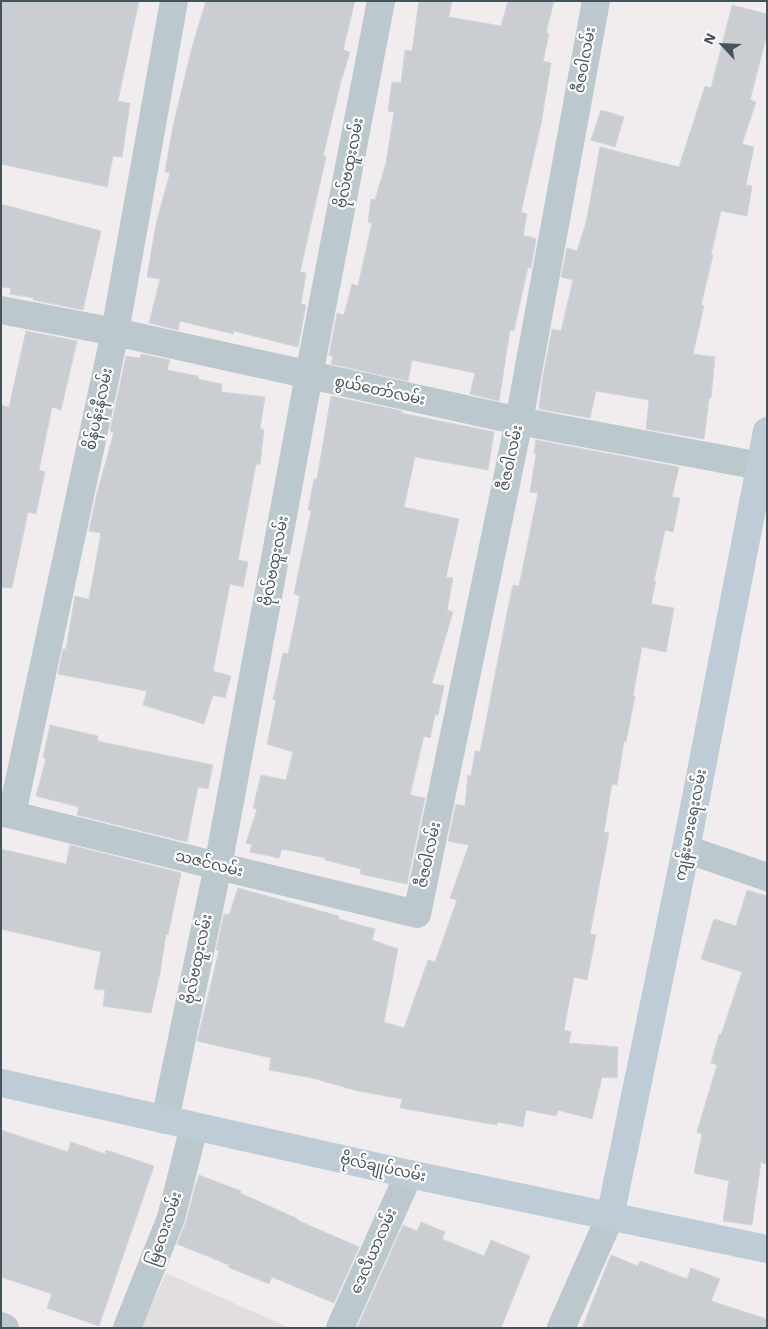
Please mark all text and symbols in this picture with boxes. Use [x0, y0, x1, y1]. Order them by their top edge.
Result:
north arrow [698, 20, 748, 70]
street label: ဇီဇဝါလမ်း [570, 26, 600, 94]
text: N [700, 31, 719, 47]
street label: ဗိုလ်ဗထူးလမ်း [332, 116, 368, 210]
street label: စိန်ပန်းနီလမ်း [82, 366, 116, 452]
street label: စွယ်တော်လမ်း [333, 373, 427, 409]
street label: ဇီဇဝါလမ်း [495, 423, 527, 493]
street label: ဗိုလ်ဗထူးလမ်း [257, 514, 293, 608]
street label: ကျန်းမားရေးလမ်း [671, 768, 711, 882]
street label: ဇီဇဝါလမ်း [413, 820, 445, 890]
street label: သဇင်လမ်း [173, 847, 245, 881]
street label: ဗိုလ်ဗထူးလမ်း [180, 912, 216, 1006]
street label: ဗိုလ်ချုပ်လမ်း [338, 1150, 428, 1186]
street label: မြလေးလမ်း [144, 1190, 186, 1268]
street label: ဒေလီယာလမ်း [347, 1205, 401, 1297]

